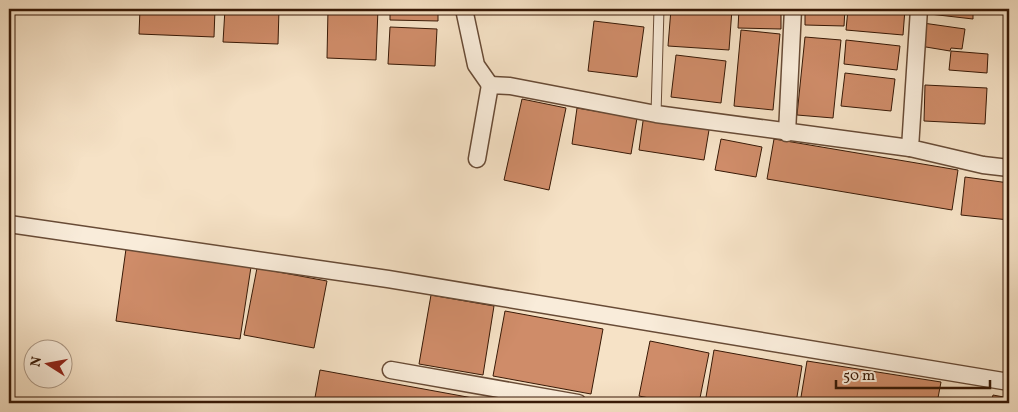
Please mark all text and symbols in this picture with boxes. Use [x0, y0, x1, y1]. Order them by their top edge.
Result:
north arrow [22, 340, 72, 390]
text: N [26, 355, 47, 369]
scale bar [836, 357, 989, 389]
text: 50 m [843, 366, 875, 387]

